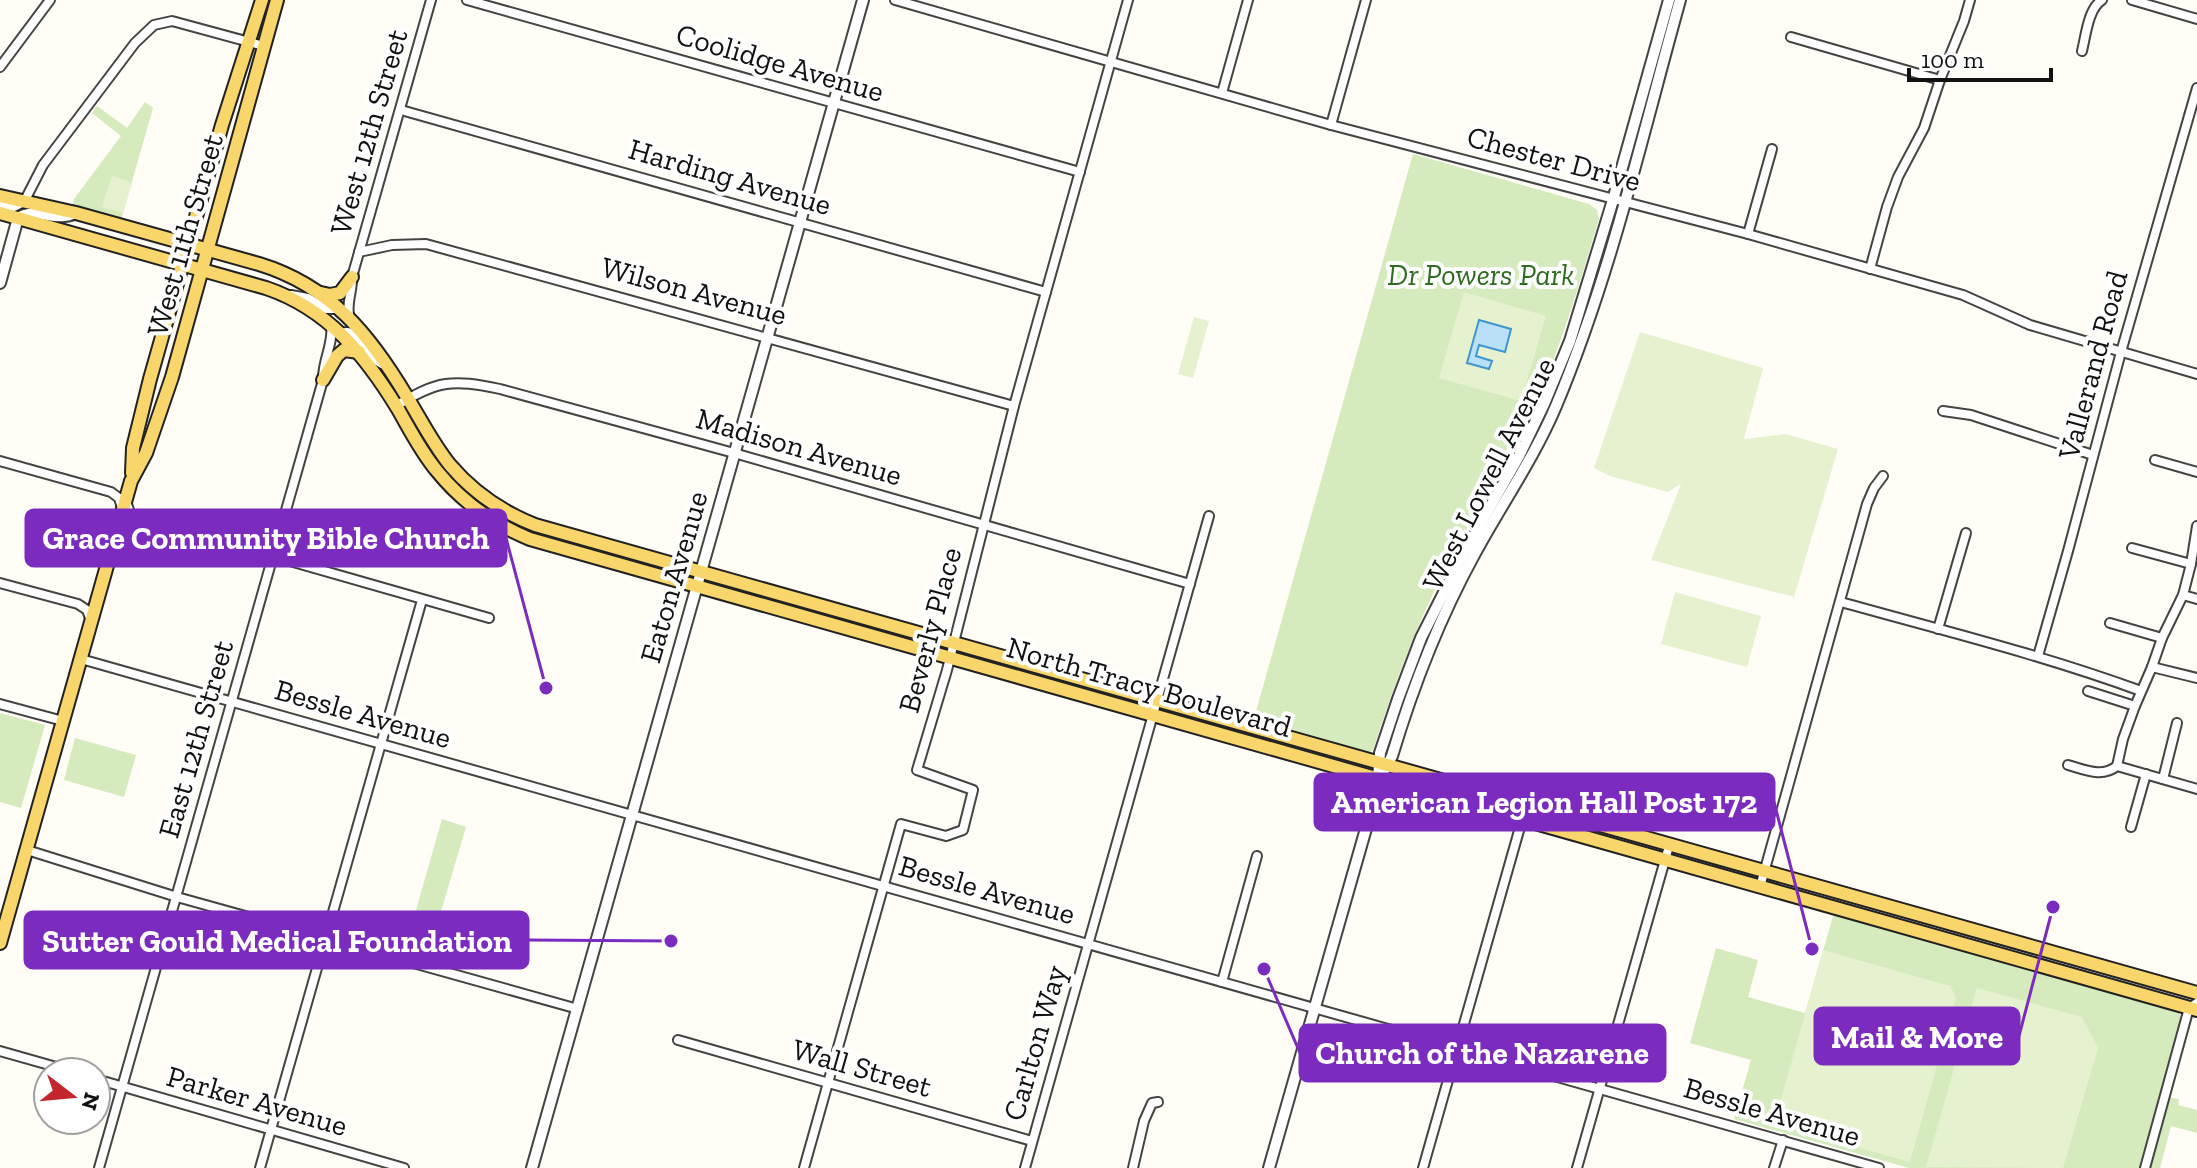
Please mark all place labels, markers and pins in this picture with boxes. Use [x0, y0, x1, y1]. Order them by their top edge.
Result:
callout: Grace Community Bible Church [26, 510, 506, 566]
callout: American Legion Hall Post 172 [1315, 774, 1774, 830]
callout: Sutter Gould Medical Foundation [25, 912, 528, 968]
callout: Mail & More [1815, 1008, 2019, 1064]
callout: Church of the Nazarene [1300, 1025, 1665, 1081]

